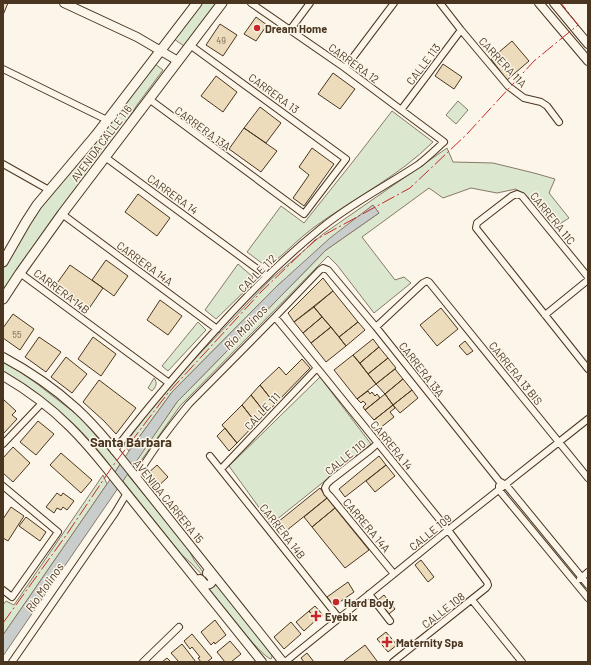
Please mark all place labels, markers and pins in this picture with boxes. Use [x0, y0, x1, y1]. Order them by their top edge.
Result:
place label: Dream Home [265, 22, 327, 35]
marker: Dream Home [252, 23, 262, 33]
place label: Hard Body [344, 596, 394, 609]
marker: Hard Body [331, 597, 341, 607]
marker: Eyebix [310, 610, 322, 622]
place label: Eyebix [325, 610, 358, 623]
marker: Maternity Spa [381, 636, 393, 648]
place label: Maternity Spa [396, 636, 463, 649]

